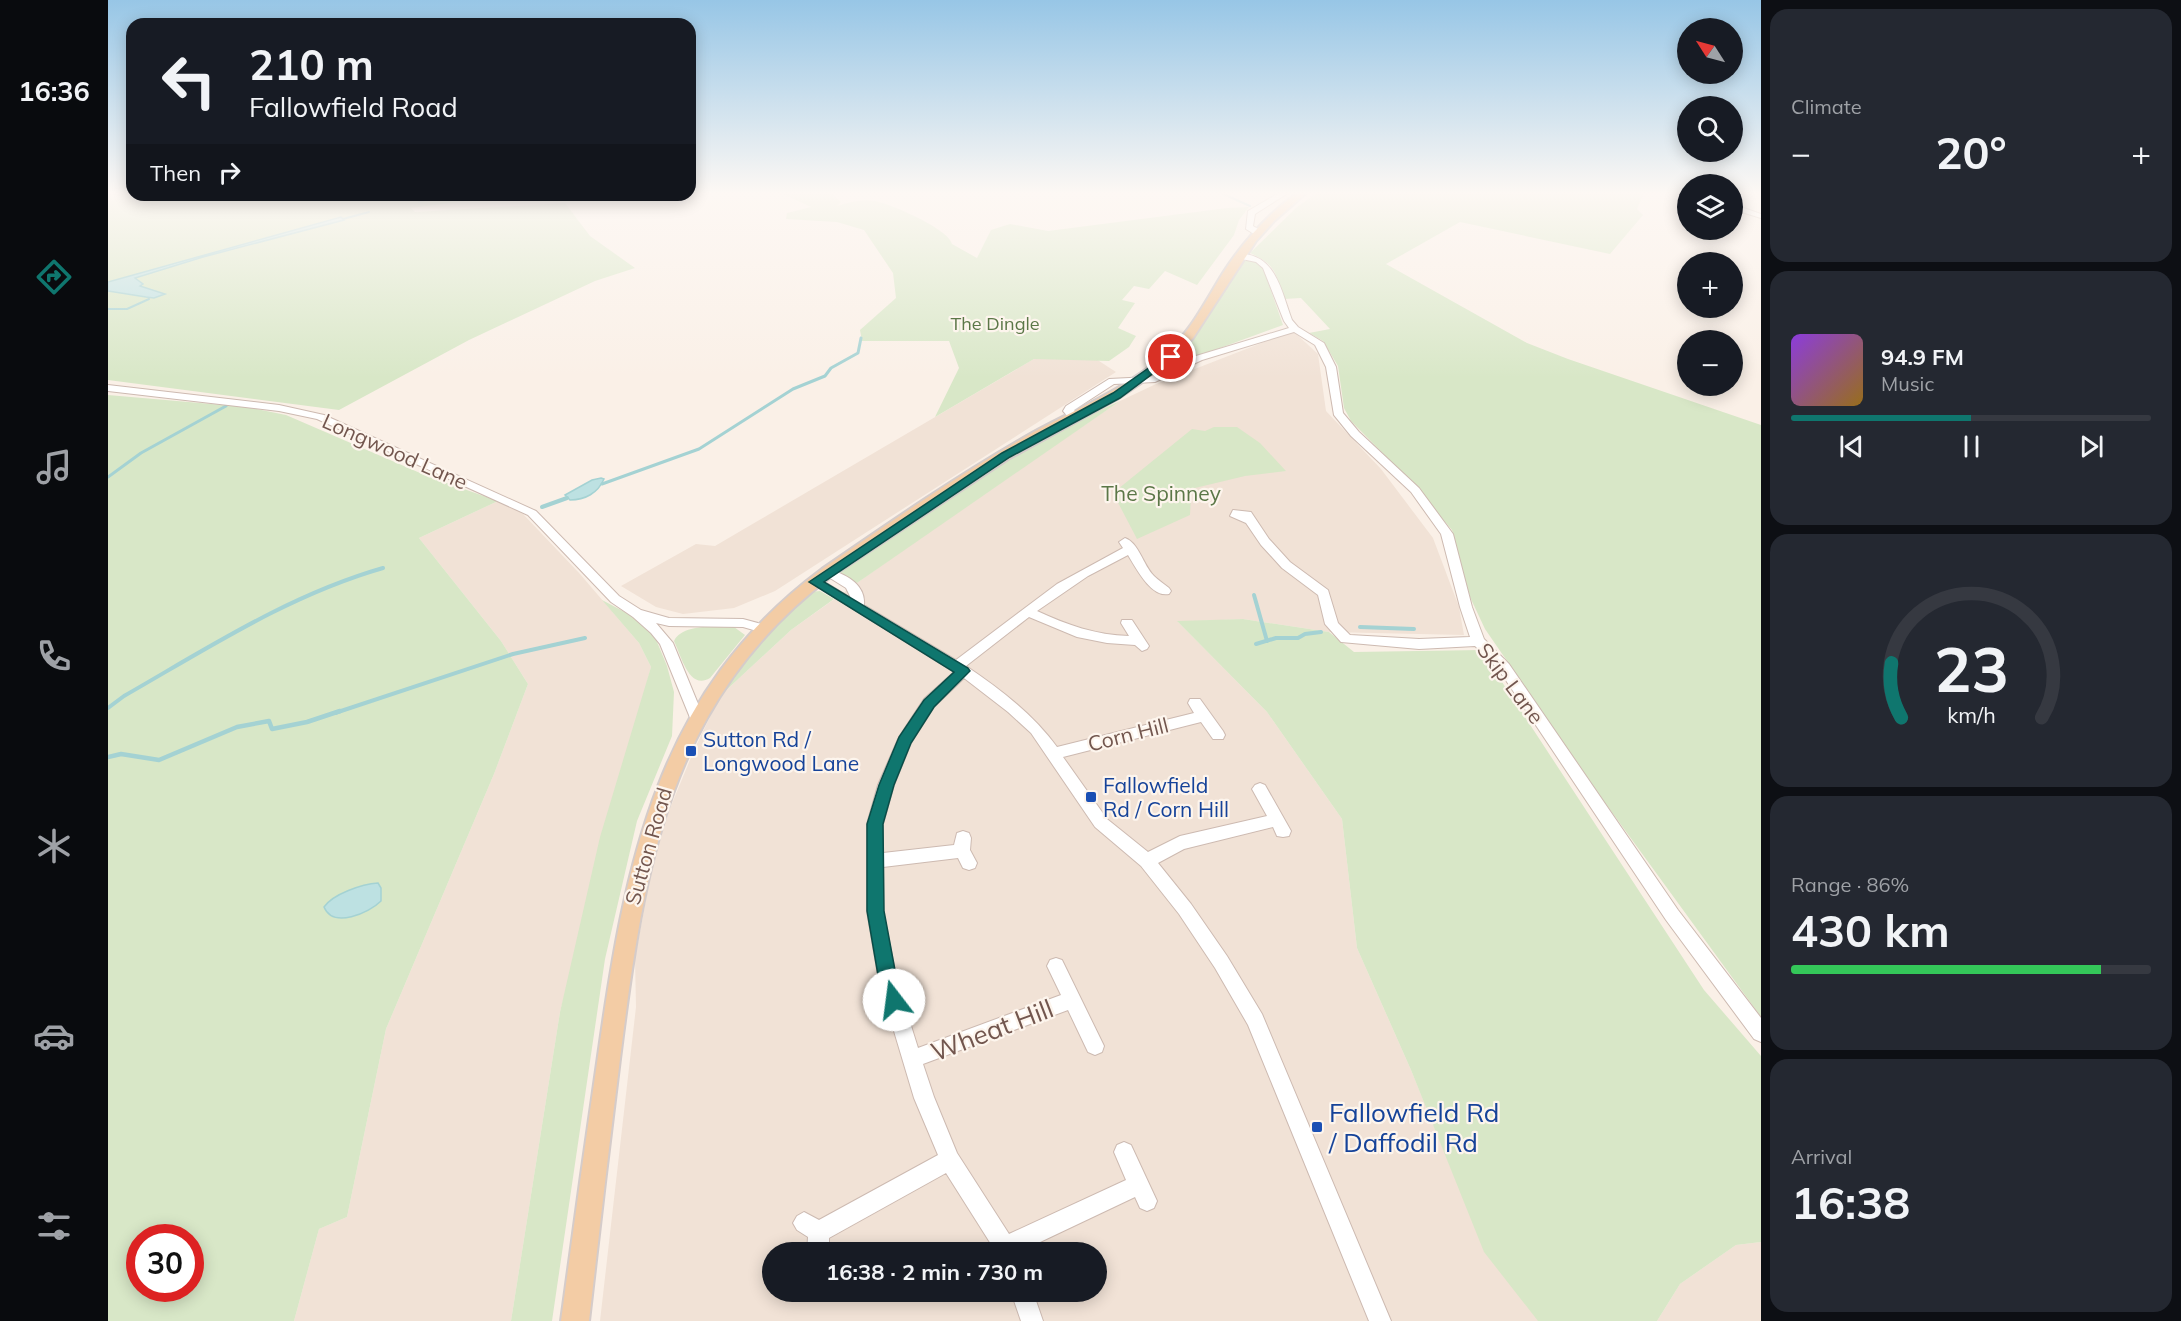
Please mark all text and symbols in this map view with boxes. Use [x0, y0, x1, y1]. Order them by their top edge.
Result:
north arrow [1677, 18, 1743, 84]
map controls [1677, 18, 1743, 396]
text: 210 m [249, 38, 374, 91]
icon: left [150, 42, 228, 120]
text: 16:36 [18, 74, 90, 108]
text: Fallowfield Road [249, 90, 458, 124]
text: Climate [1791, 94, 1862, 119]
button: search [1677, 96, 1743, 162]
text: 20° [1935, 124, 2007, 180]
text: − [1791, 132, 1811, 173]
text: + [2131, 132, 2151, 173]
icon: right [213, 156, 246, 189]
text: Then [150, 159, 201, 187]
button: layers [1677, 174, 1743, 240]
button: + [1677, 252, 1743, 318]
icon: directions [33, 256, 75, 298]
park label: The Dingle [950, 312, 1040, 335]
button: − [1677, 330, 1743, 396]
pin [1145, 331, 1196, 382]
icon: arrive [1154, 340, 1187, 373]
text: 94.9 FM [1881, 343, 1964, 371]
text: Music [1881, 371, 1934, 396]
street label: Longwood Lane [318, 407, 472, 495]
icon: previous [1835, 430, 1868, 463]
icon: pause [1955, 430, 1988, 463]
icon: next [2075, 430, 2108, 463]
icon: music [33, 446, 75, 488]
park label: The Spinney [1101, 480, 1221, 506]
text: 23 [1934, 629, 2008, 708]
icon: phone [33, 635, 75, 677]
street label: Skip Lane [1472, 637, 1550, 729]
text: km/h [1947, 701, 1995, 728]
street label: Corn Hill [1085, 711, 1171, 757]
place label: Sutton Rd / Longwood Lane [703, 726, 859, 776]
marker: Sutton Rd / Longwood Lane [684, 744, 698, 758]
place label: Fallowfield Rd / Corn Hill [1103, 772, 1229, 822]
street label: Sutton Road [619, 784, 677, 908]
marker: Fallowfield Rd / Corn Hill [1084, 790, 1098, 804]
icon: climate [33, 825, 75, 867]
text: Range · 86% [1791, 872, 1909, 897]
text: 430 km [1791, 902, 1950, 958]
position arrow [862, 968, 926, 1032]
street label: Wheat Hill [926, 992, 1058, 1068]
icon: car [33, 1015, 75, 1057]
place label: Fallowfield Rd / Daffodil Rd [1328, 1096, 1499, 1159]
marker: Fallowfield Rd / Daffodil Rd [1310, 1120, 1324, 1134]
text: Arrival [1791, 1144, 1852, 1169]
text: 16:38 [1791, 1174, 1910, 1230]
icon: filters [33, 1205, 75, 1247]
speed limit sign: 30 [126, 1224, 204, 1302]
text: 16:38 · 2 min · 730 m [826, 1258, 1043, 1286]

